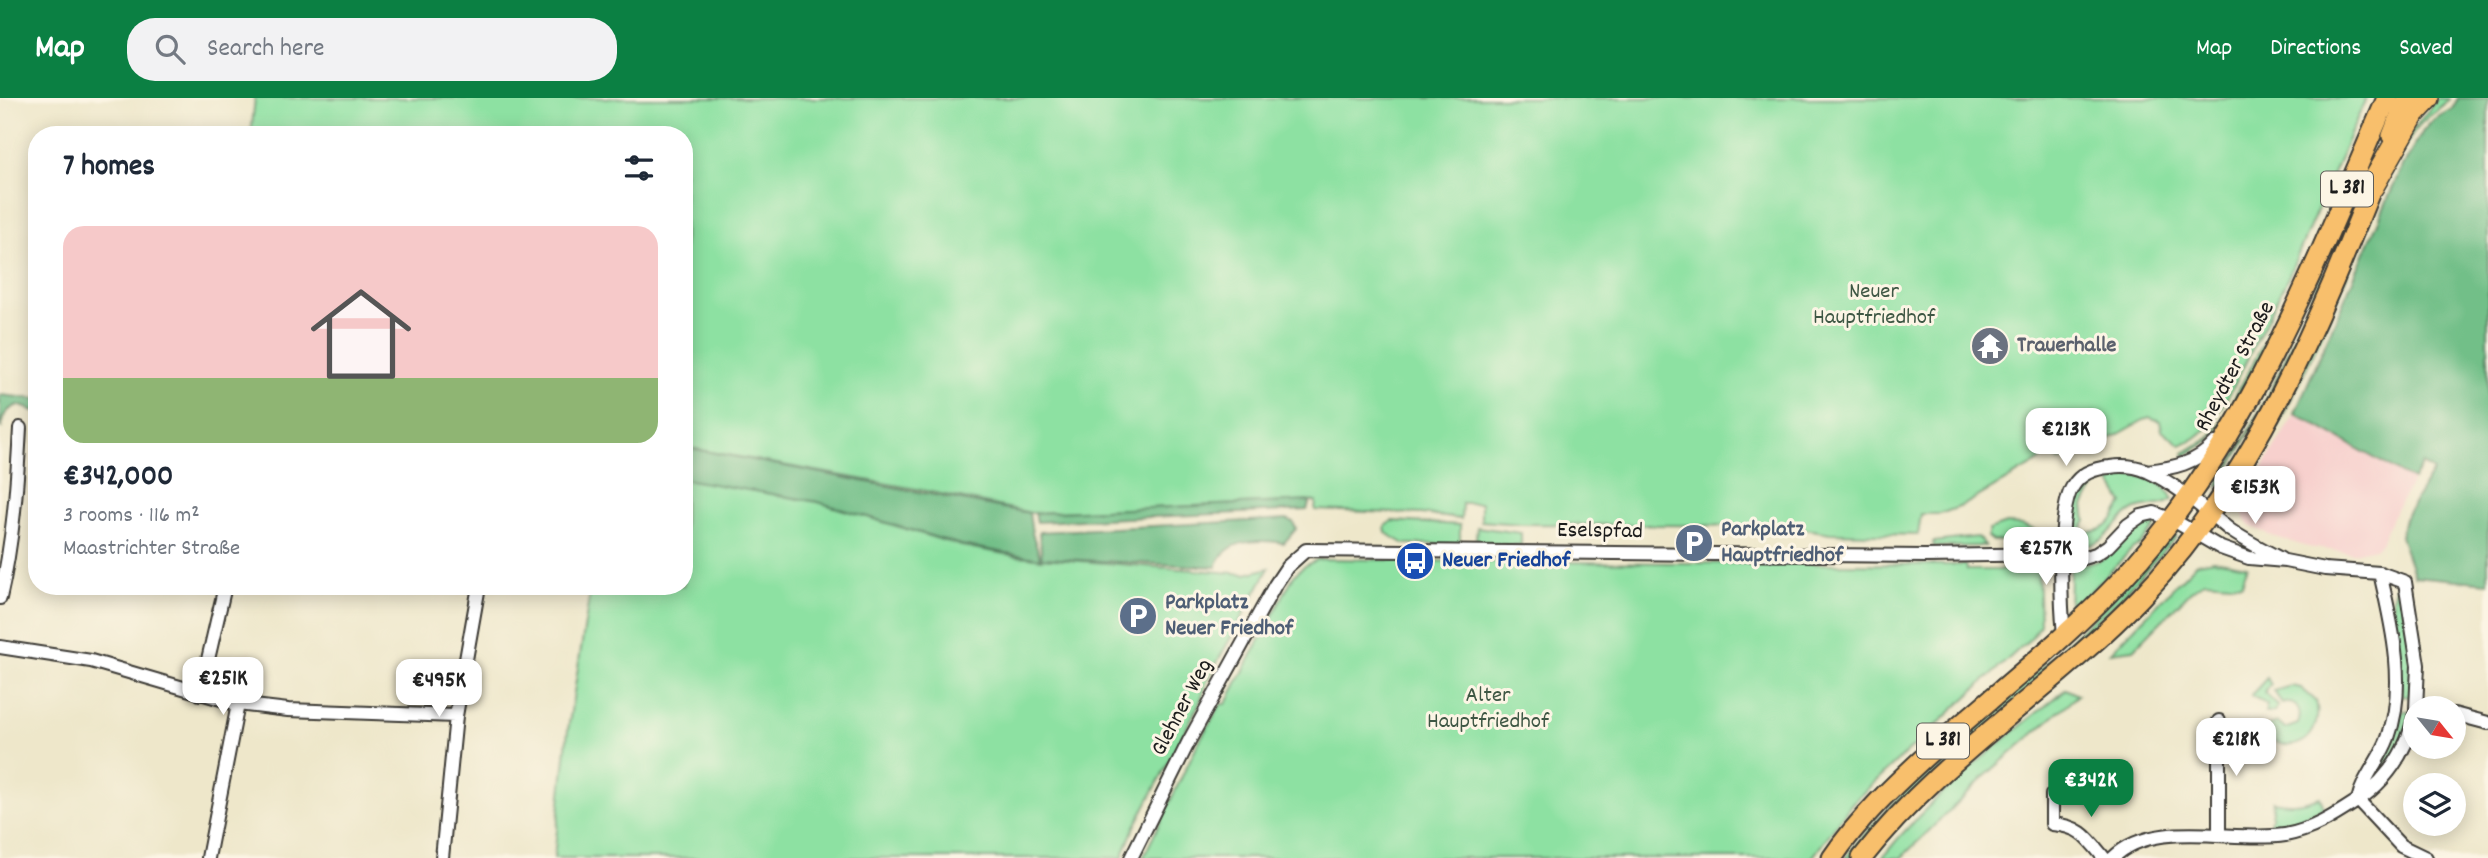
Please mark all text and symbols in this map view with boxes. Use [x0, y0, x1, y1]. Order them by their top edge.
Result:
search box [127, 18, 617, 81]
text: Map [35, 26, 85, 73]
icon: search [151, 30, 189, 68]
text: Search here [207, 31, 325, 68]
text: Map [2196, 32, 2232, 66]
text: Directions [2270, 32, 2361, 66]
text: Saved [2399, 32, 2453, 66]
text: 7 homes [63, 147, 155, 190]
icon: filters [620, 149, 658, 187]
road number: L 381 [2321, 172, 2373, 206]
icon: home [298, 271, 424, 397]
park label: Neuer Hauptfriedhof [1813, 276, 1936, 335]
street label: Rheydter Straße [2188, 296, 2284, 438]
temple icon: Trauerhalle [1969, 325, 2011, 367]
place label: Trauerhalle [2017, 330, 2116, 363]
pin: €213K [2017, 408, 2115, 468]
text: €213K [2042, 414, 2090, 447]
text: €342,000 [63, 457, 173, 500]
pin: €153K [2206, 466, 2304, 526]
text: €153K [2230, 472, 2280, 505]
text: 3 rooms · 116 m² [63, 500, 200, 533]
place label: Parkplatz Hauptfriedhof [1721, 514, 1844, 573]
street label: Eselspfad [1557, 515, 1643, 549]
parking icon: Parkplatz Hauptfriedhof [1673, 522, 1715, 564]
pin: €257K [1997, 528, 2095, 587]
text: Maastrichter Straße [63, 533, 240, 566]
text: €257K [2020, 533, 2072, 566]
bus stop icon: Neuer Friedhof [1394, 540, 1436, 582]
place label: Neuer Friedhof [1442, 545, 1571, 578]
place label: Parkplatz Neuer Friedhof [1165, 587, 1294, 646]
parking icon: Parkplatz Neuer Friedhof [1117, 595, 1159, 637]
street label: Glehner Weg [1144, 654, 1222, 762]
pin: €251K [174, 658, 272, 717]
pin: €495K [390, 660, 488, 719]
text: €251K [198, 663, 248, 696]
text: €495K [412, 665, 466, 698]
park label: Alter Hauptfriedhof [1427, 680, 1550, 739]
north arrow [2403, 696, 2466, 760]
map controls [2403, 696, 2466, 836]
pin: €218K [2187, 718, 2285, 778]
road number: L 381 [1917, 724, 1969, 758]
text: €218K [2212, 724, 2260, 757]
pin: €342K [2042, 760, 2140, 819]
text: €342K [2064, 765, 2118, 798]
button: layers [2403, 773, 2466, 836]

